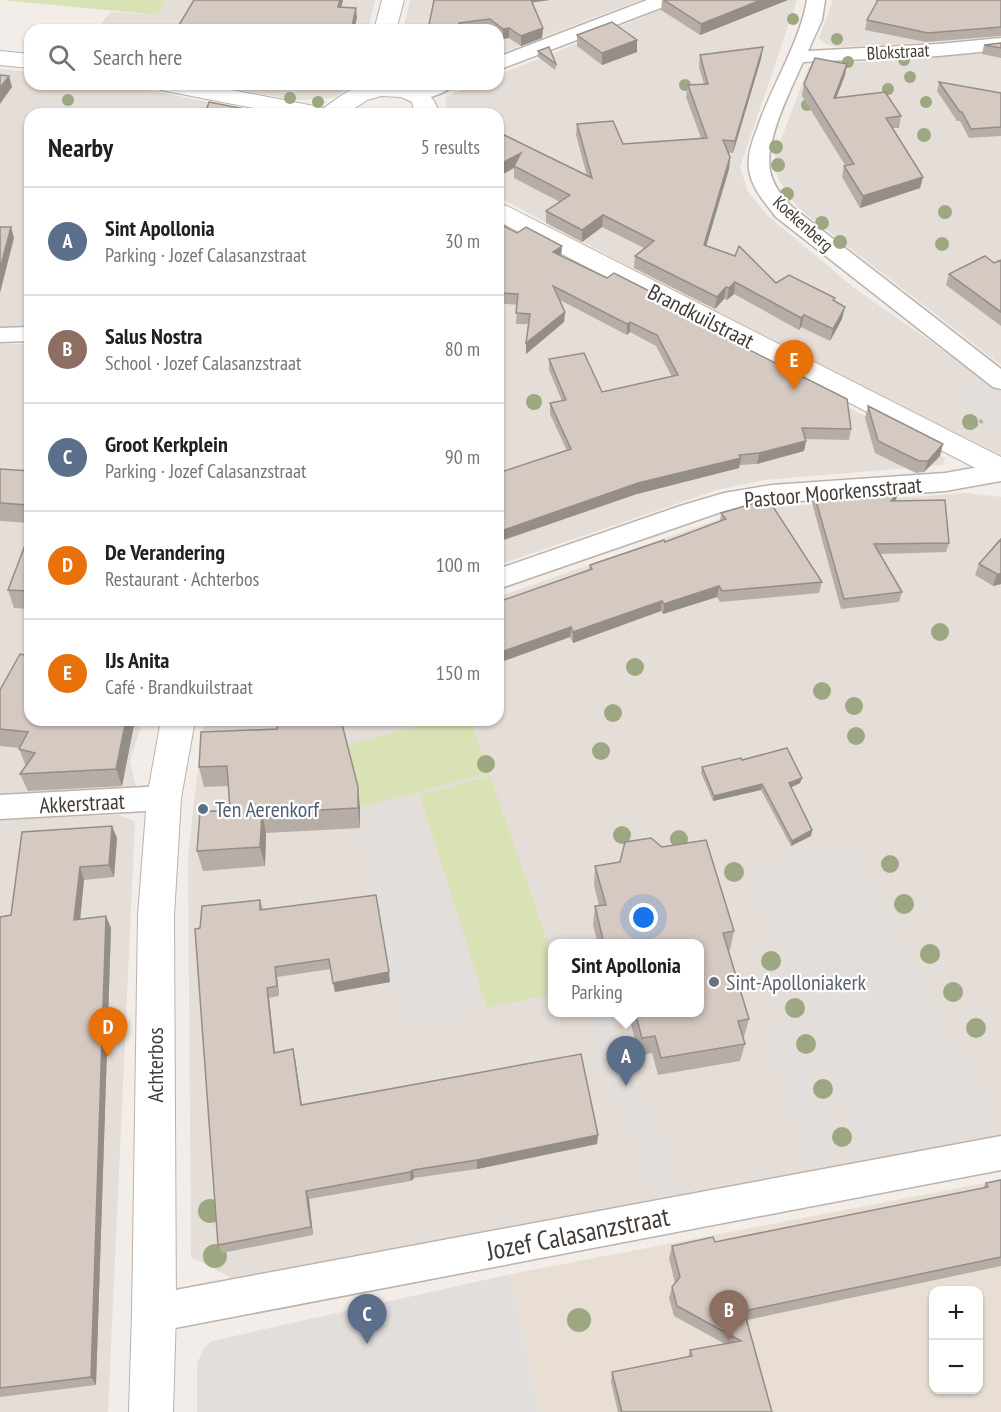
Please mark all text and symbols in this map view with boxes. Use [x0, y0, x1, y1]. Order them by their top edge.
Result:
search box [24, 24, 504, 90]
street label: Blokstraat [866, 38, 930, 65]
icon: search [45, 41, 78, 74]
text: Search here [93, 43, 182, 71]
text: Nearby [48, 131, 113, 164]
text: 5 results [421, 134, 480, 160]
street label: Koekenberg [768, 190, 838, 257]
text: Sint Apollonia [105, 214, 215, 242]
text: A [62, 228, 73, 254]
text: 30 m [445, 228, 480, 254]
text: Parking · Jozef Calasanzstraat [105, 242, 307, 268]
street label: Brandkuilstraat [643, 277, 759, 355]
text: Salus Nostra [105, 322, 202, 350]
text: B [63, 336, 72, 362]
text: 80 m [445, 336, 480, 362]
pin: E [774, 340, 814, 390]
text: School · Jozef Calasanzstraat [105, 350, 302, 376]
text: Groot Kerkplein [105, 430, 228, 458]
text: C [63, 444, 72, 470]
text: 90 m [445, 444, 480, 470]
text: Parking · Jozef Calasanzstraat [105, 458, 307, 484]
street label: Pastoor Moorkensstraat [743, 470, 923, 514]
text: De Verandering [105, 538, 225, 566]
text: D [62, 552, 73, 578]
text: 100 m [436, 552, 480, 578]
text: Restaurant · Achterbos [105, 566, 259, 592]
text: IJs Anita [105, 646, 169, 674]
text: E [63, 660, 72, 686]
text: 150 m [436, 660, 480, 686]
text: Café · Brandkuilstraat [105, 674, 253, 700]
street label: Akkerstraat [39, 787, 125, 819]
place label: Ten Aerenkorf [215, 795, 320, 823]
marker: Ten Aerenkorf [196, 802, 210, 816]
your location [629, 903, 658, 932]
popup [548, 939, 704, 1017]
text: Sint Apollonia [571, 951, 681, 979]
place label: Sint-Apolloniakerk [726, 968, 867, 996]
marker: Sint-Apolloniakerk [707, 975, 721, 989]
text: Parking [571, 979, 623, 1005]
pin: D [88, 1008, 128, 1057]
street label: Achterbos [141, 1027, 169, 1103]
pin: A [606, 1036, 646, 1086]
street label: Jozef Calasanzstraat [483, 1199, 673, 1268]
map controls [929, 1286, 983, 1394]
button: + [929, 1286, 983, 1340]
pin: B [710, 1290, 748, 1340]
pin: C [348, 1294, 386, 1344]
button: − [929, 1340, 983, 1394]

